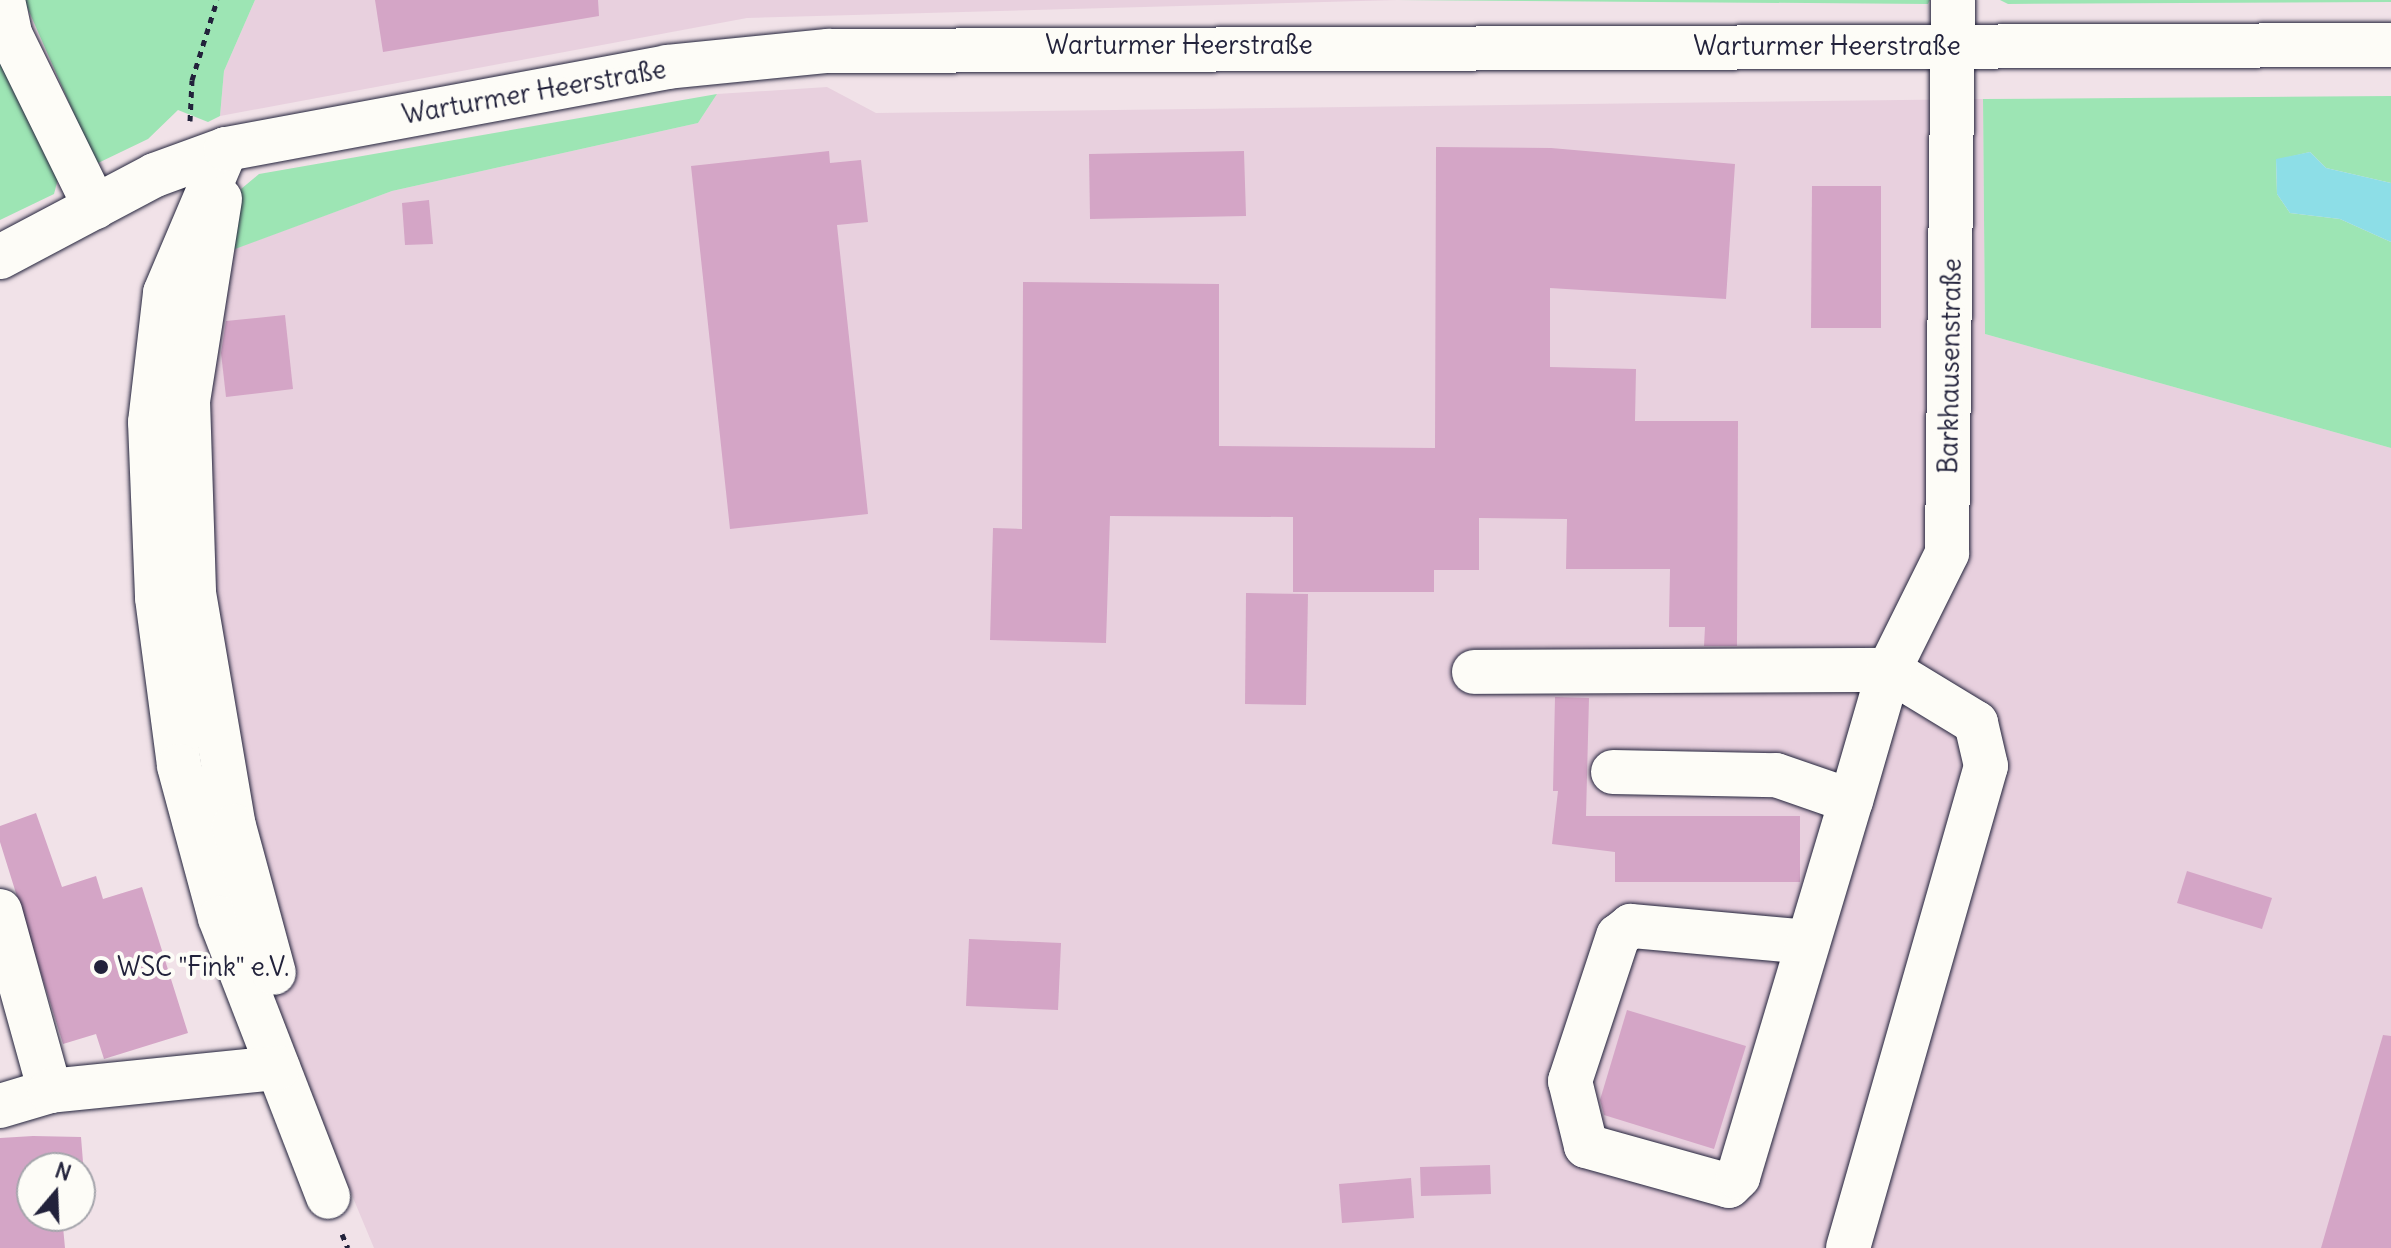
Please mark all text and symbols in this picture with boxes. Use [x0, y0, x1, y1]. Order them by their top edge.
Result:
street label: Warturmer Heerstraße [1045, 29, 1313, 61]
street label: Warturmer Heerstraße [1693, 30, 1961, 62]
street label: Warturmer Heerstraße [400, 53, 668, 131]
street label: Barkhausenstraße [1933, 258, 1967, 474]
place label: WSC "Fink" e.V. [117, 951, 289, 983]
marker: WSC "Fink" e.V. [92, 958, 110, 976]
north arrow [16, 1152, 96, 1232]
text: N [51, 1155, 75, 1187]

